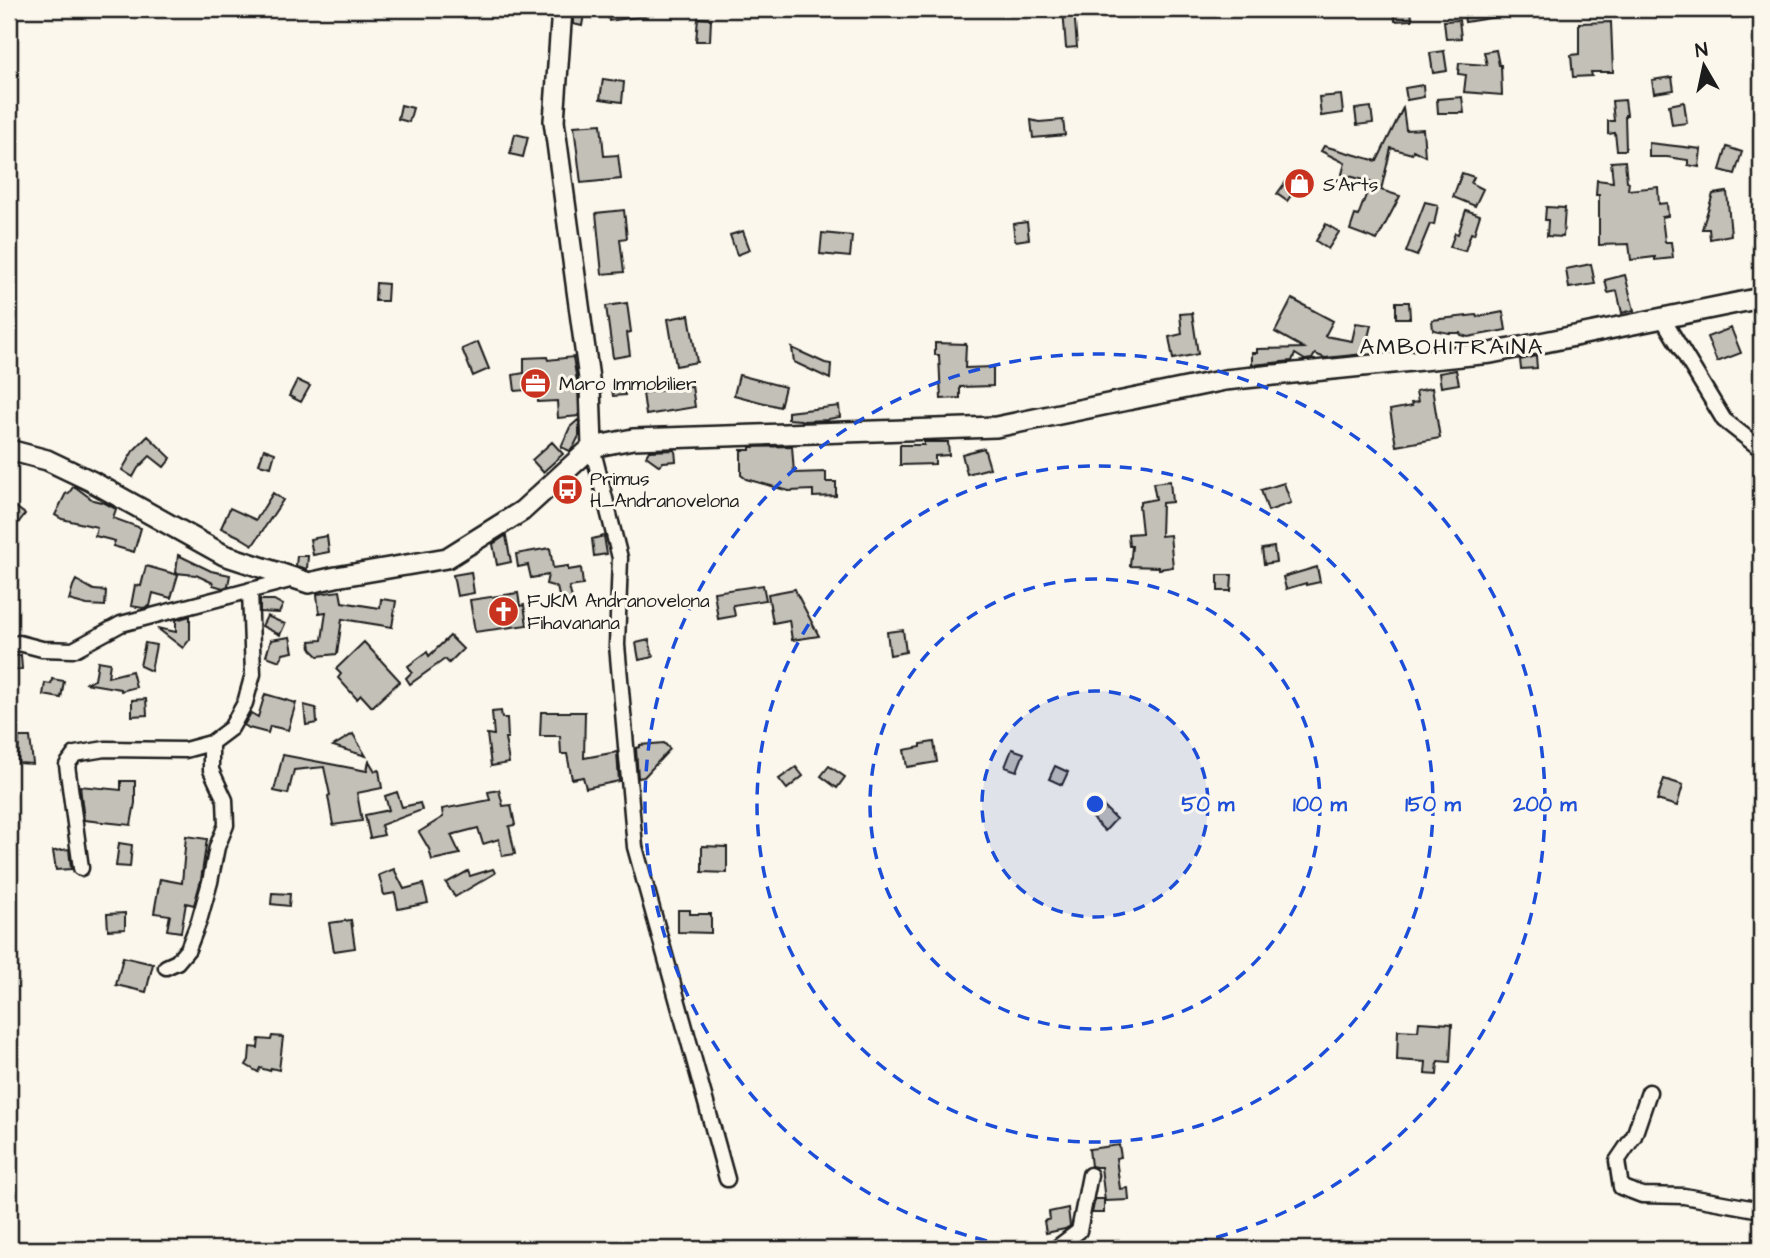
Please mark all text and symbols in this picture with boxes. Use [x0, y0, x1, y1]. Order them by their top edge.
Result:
north arrow [1668, 32, 1738, 102]
text: N [1694, 36, 1710, 65]
shop icon: S'Arts [1283, 167, 1317, 201]
place label: S'Arts [1323, 172, 1378, 199]
district label: AMBOHITRAINA [1359, 331, 1545, 363]
office icon: Maro Immobilier [519, 366, 553, 400]
place label: Maro Immobilier [559, 371, 697, 398]
place label: Primus H_Andranovelona [590, 466, 740, 515]
bus stop icon: Primus H_Andranovelona [550, 472, 584, 506]
place label: FJKM Andranovelona Fihavanana [527, 588, 710, 637]
church icon: FJKM Andranovelona Fihavanana [487, 594, 521, 628]
text: 50 m [1182, 790, 1235, 819]
text: 100 m [1293, 790, 1348, 819]
text: 150 m [1405, 790, 1461, 819]
text: 200 m [1512, 790, 1577, 819]
centre of rings [1083, 792, 1107, 816]

